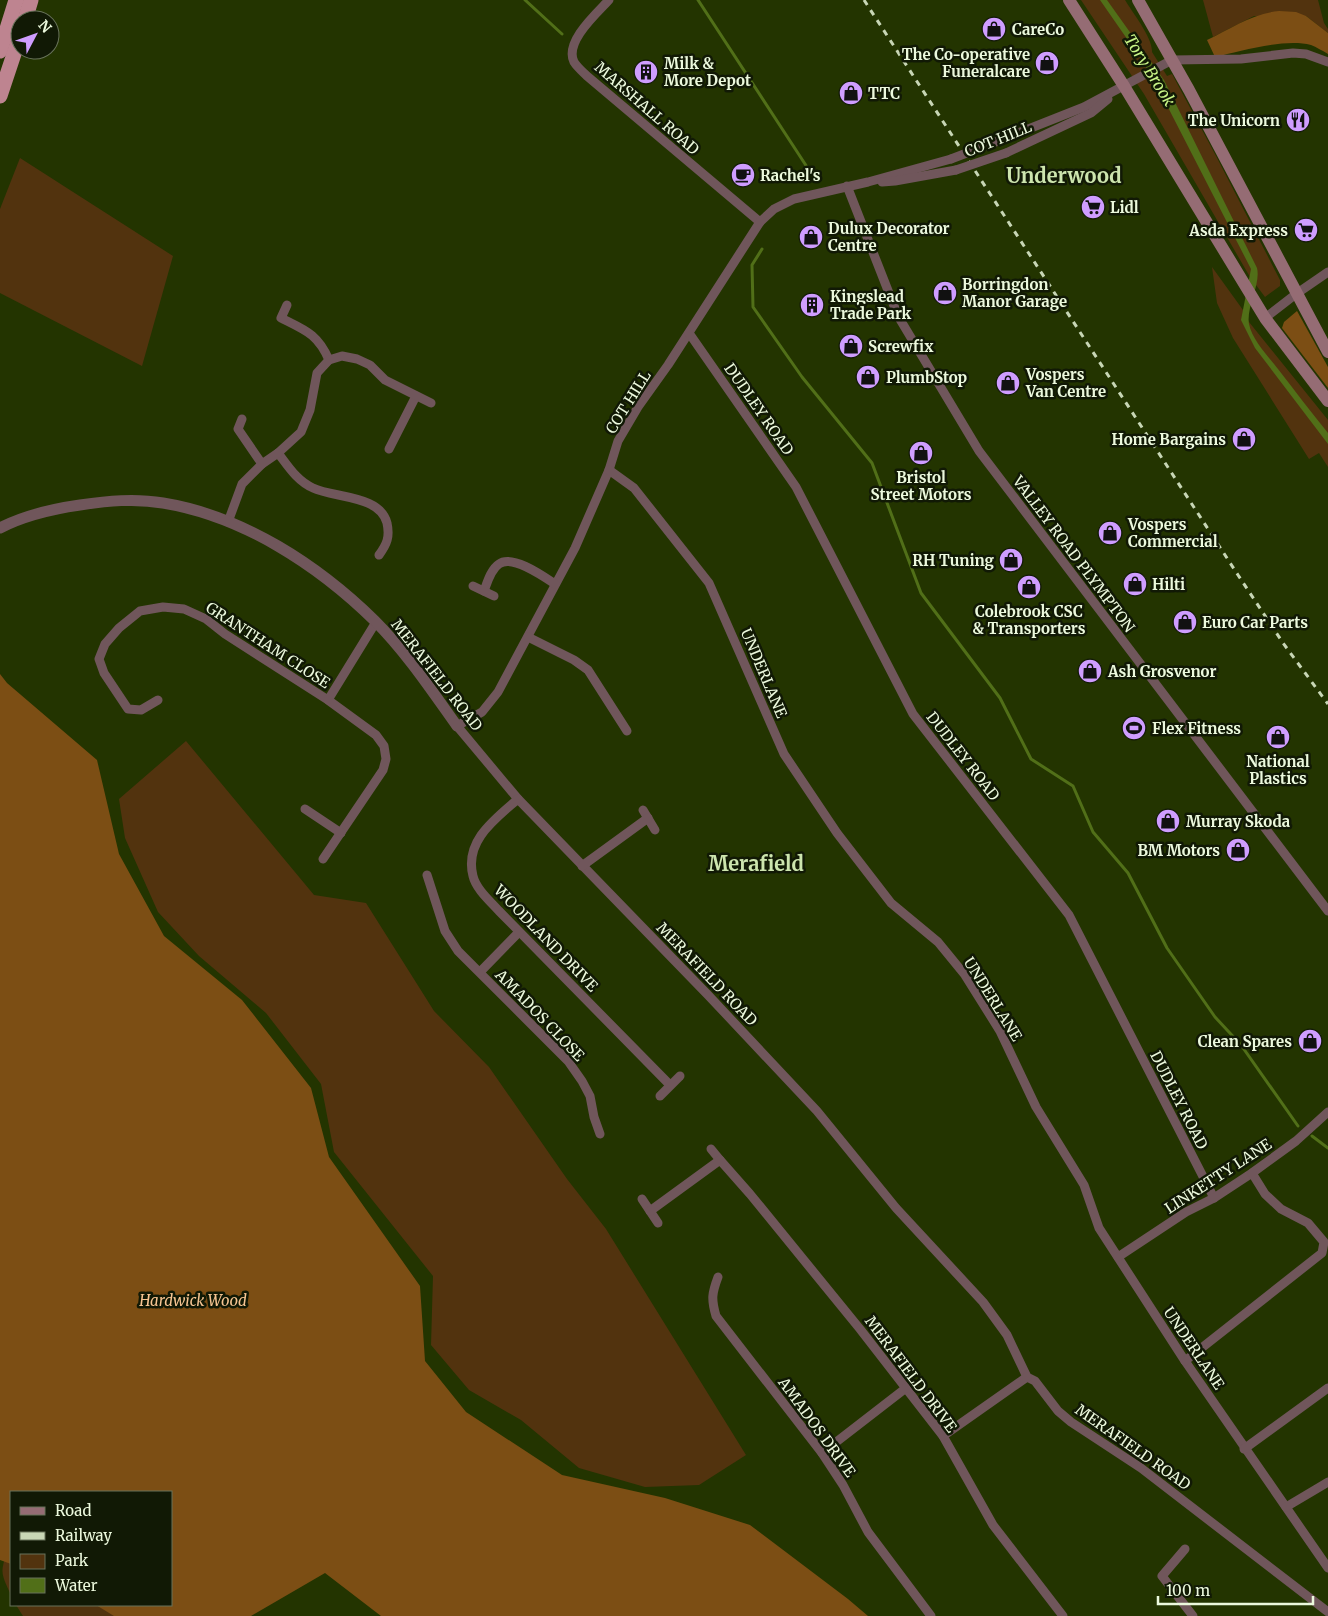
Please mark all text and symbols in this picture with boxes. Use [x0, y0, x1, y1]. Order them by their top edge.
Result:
north arrow [10, 10, 60, 60]
text: N [34, 16, 55, 37]
shop icon: CareCo [981, 16, 1007, 42]
place label: CareCo [1012, 20, 1064, 39]
water label: Tory Brook [1120, 31, 1180, 110]
place label: The Co-operative Funeralcare [902, 45, 1030, 81]
shop icon: The Co-operative Funeralcare [1034, 50, 1060, 76]
place label: Milk & More Depot [664, 54, 751, 90]
street label: MARSHALL ROAD [591, 57, 703, 159]
building icon: Milk & More Depot [633, 59, 659, 85]
shop icon: TTC [838, 80, 864, 106]
place label: TTC [868, 84, 900, 103]
restaurant icon: The Unicorn [1285, 107, 1311, 133]
place label: The Unicorn [1188, 111, 1280, 130]
street label: COT HILL [962, 117, 1035, 161]
cafe icon: Rachel's [730, 162, 756, 188]
district label: Underwood [1006, 163, 1122, 188]
place label: Rachel's [760, 166, 821, 185]
supermarket icon: Lidl [1080, 194, 1106, 220]
place label: Lidl [1110, 198, 1139, 217]
supermarket icon: Asda Express [1293, 217, 1319, 243]
place label: Dulux Decorator Centre [828, 219, 950, 255]
place label: Asda Express [1188, 221, 1288, 240]
shop icon: Dulux Decorator Centre [798, 224, 824, 250]
place label: Borringdon Manor Garage [962, 275, 1067, 311]
shop icon: Borringdon Manor Garage [932, 280, 958, 306]
place label: Kingslead Trade Park [830, 287, 912, 323]
building icon: Kingslead Trade Park [799, 292, 825, 318]
shop icon: Screwfix [838, 333, 864, 359]
place label: Screwfix [868, 337, 934, 356]
street label: DUDLEY ROAD [720, 359, 798, 459]
shop icon: PlumbStop [855, 364, 881, 390]
place label: Vospers Van Centre [1025, 365, 1106, 401]
street label: COT HILL [601, 366, 655, 437]
place label: PlumbStop [886, 368, 968, 387]
shop icon: Vospers Van Centre [995, 370, 1021, 396]
shop icon: Home Bargains [1231, 426, 1257, 452]
place label: Home Bargains [1112, 430, 1226, 449]
shop icon: Bristol Street Motors [908, 440, 934, 466]
place label: Bristol Street Motors [870, 468, 972, 504]
street label: VALLEY ROAD PLYMPTON [1008, 471, 1139, 636]
place label: Vospers Commercial [1127, 515, 1218, 551]
shop icon: Vospers Commercial [1097, 520, 1123, 546]
shop icon: RH Tuning [998, 547, 1024, 573]
place label: RH Tuning [912, 551, 995, 570]
shop icon: Hilti [1122, 571, 1148, 597]
shop icon: Colebrook CSC & Transporters [1016, 574, 1042, 600]
place label: Hilti [1152, 575, 1185, 594]
street label: GRANTHAM CLOSE [202, 598, 334, 693]
place label: Colebrook CSC & Transporters [973, 602, 1086, 638]
shop icon: Euro Car Parts [1172, 609, 1198, 635]
place label: Euro Car Parts [1202, 613, 1308, 632]
street label: MERAFIELD ROAD [387, 615, 487, 735]
street label: UNDERLANE [737, 625, 792, 721]
shop icon: Ash Grosvenor [1077, 658, 1103, 684]
place label: Ash Grosvenor [1107, 662, 1217, 681]
street label: DUDLEY ROAD [922, 708, 1004, 804]
sports icon: Flex Fitness [1121, 715, 1147, 741]
place label: Flex Fitness [1152, 719, 1241, 738]
shop icon: National Plastics [1265, 724, 1291, 750]
place label: National Plastics [1246, 752, 1310, 788]
shop icon: Murray Skoda [1155, 808, 1181, 834]
place label: Murray Skoda [1186, 812, 1291, 831]
shop icon: BM Motors [1225, 837, 1251, 863]
place label: BM Motors [1137, 841, 1220, 860]
district label: Merafield [708, 851, 804, 876]
street label: WOODLAND DRIVE [489, 880, 602, 996]
street label: MERAFIELD ROAD [653, 918, 761, 1030]
street label: UNDERLANE [960, 954, 1027, 1045]
street label: AMADOS CLOSE [491, 965, 589, 1065]
shop icon: Clean Spares [1297, 1028, 1323, 1054]
place label: Clean Spares [1198, 1032, 1292, 1051]
street label: DUDLEY ROAD [1146, 1048, 1212, 1152]
street label: LINKETTY LANE [1161, 1134, 1275, 1218]
park label: Hardwick Wood [138, 1291, 247, 1310]
street label: UNDERLANE [1159, 1303, 1229, 1393]
street label: MERAFIELD DRIVE [861, 1312, 961, 1436]
street label: AMADOS DRIVE [774, 1373, 860, 1481]
street label: MERAFIELD ROAD [1072, 1400, 1194, 1494]
legend [10, 1491, 172, 1606]
text: Road [55, 1501, 91, 1520]
text: Railway [55, 1526, 112, 1545]
text: Park [55, 1551, 89, 1570]
scale bar [1158, 1574, 1313, 1606]
text: Water [54, 1576, 98, 1595]
text: 100 m [1166, 1581, 1210, 1600]

